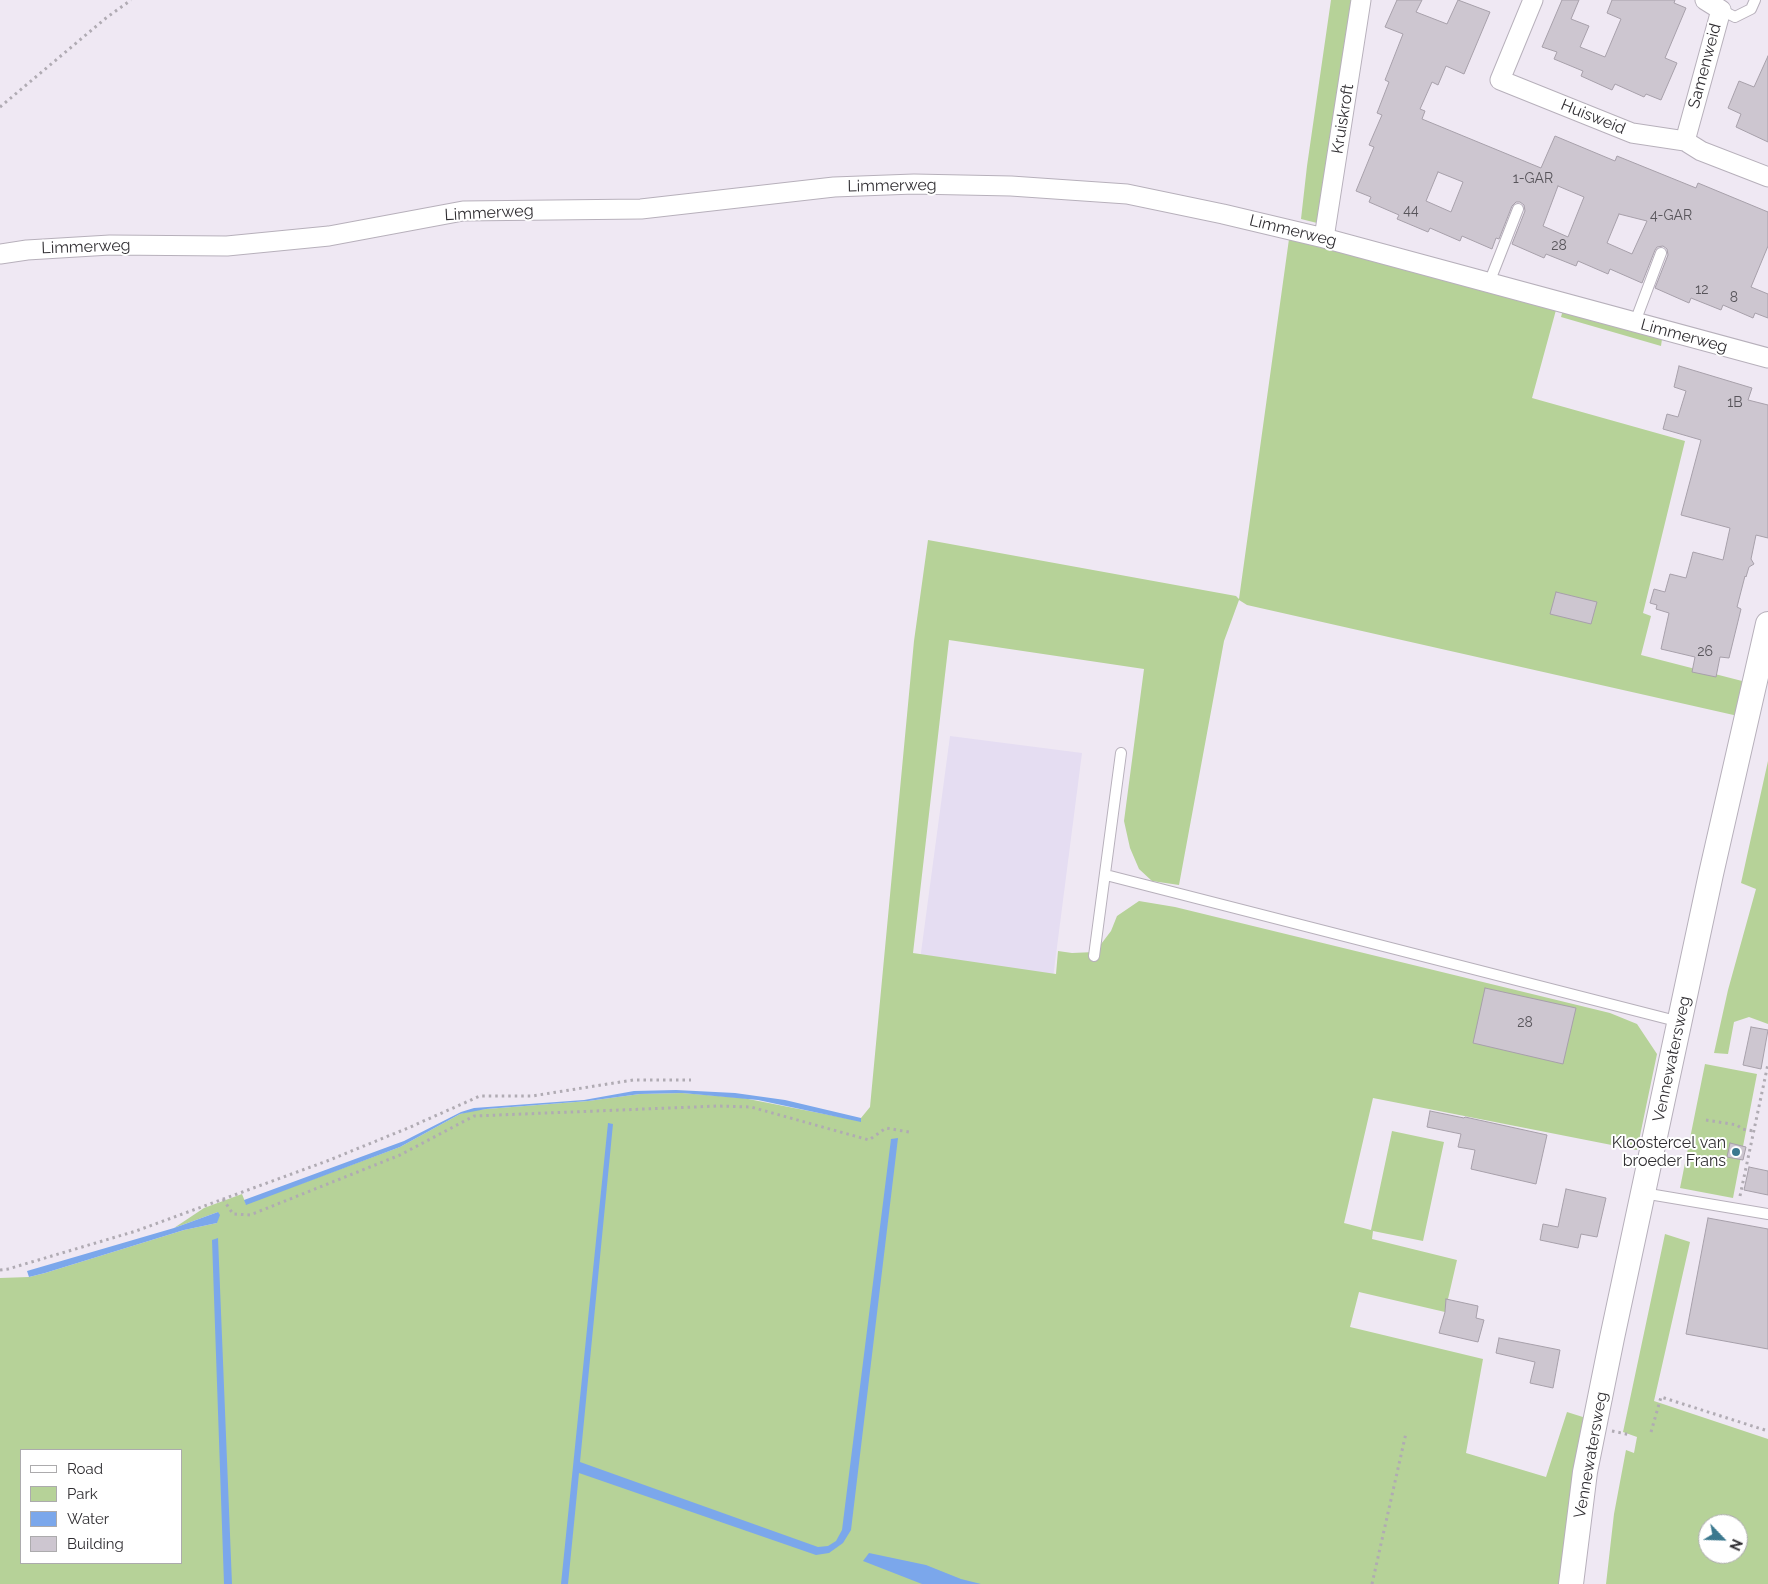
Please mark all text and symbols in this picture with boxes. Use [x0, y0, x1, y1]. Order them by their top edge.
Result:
street label: Samenweid [1684, 21, 1726, 111]
street label: Kruiskroft [1328, 83, 1358, 155]
street label: Huisweid [1558, 95, 1628, 139]
house number: 1-GAR [1513, 171, 1553, 187]
street label: Limmerweg [847, 176, 937, 196]
street label: Limmerweg [444, 201, 534, 225]
house number: 44 [1403, 203, 1419, 219]
house number: 4-GAR [1650, 208, 1692, 224]
street label: Limmerweg [1247, 211, 1339, 251]
street label: Limmerweg [41, 236, 131, 258]
house number: 28 [1551, 238, 1567, 254]
house number: 12 [1695, 282, 1709, 298]
house number: 8 [1730, 290, 1738, 306]
street label: Limmerweg [1638, 315, 1730, 357]
house number: 1B [1727, 395, 1743, 411]
house number: 26 [1697, 644, 1713, 660]
street label: Vennewatersweg [1649, 994, 1695, 1124]
house number: 28 [1517, 1015, 1533, 1031]
place label: Kloostercel van broeder Frans [1612, 1133, 1726, 1171]
marker: Kloostercel van broeder Frans [1730, 1146, 1742, 1158]
street label: Vennewatersweg [1570, 1390, 1612, 1520]
legend [20, 1449, 182, 1564]
text: Road [67, 1460, 103, 1478]
text: Park [67, 1485, 98, 1503]
text: Water [67, 1510, 109, 1528]
north arrow [1698, 1514, 1748, 1564]
text: Building [67, 1535, 124, 1553]
text: N [1726, 1537, 1745, 1553]

